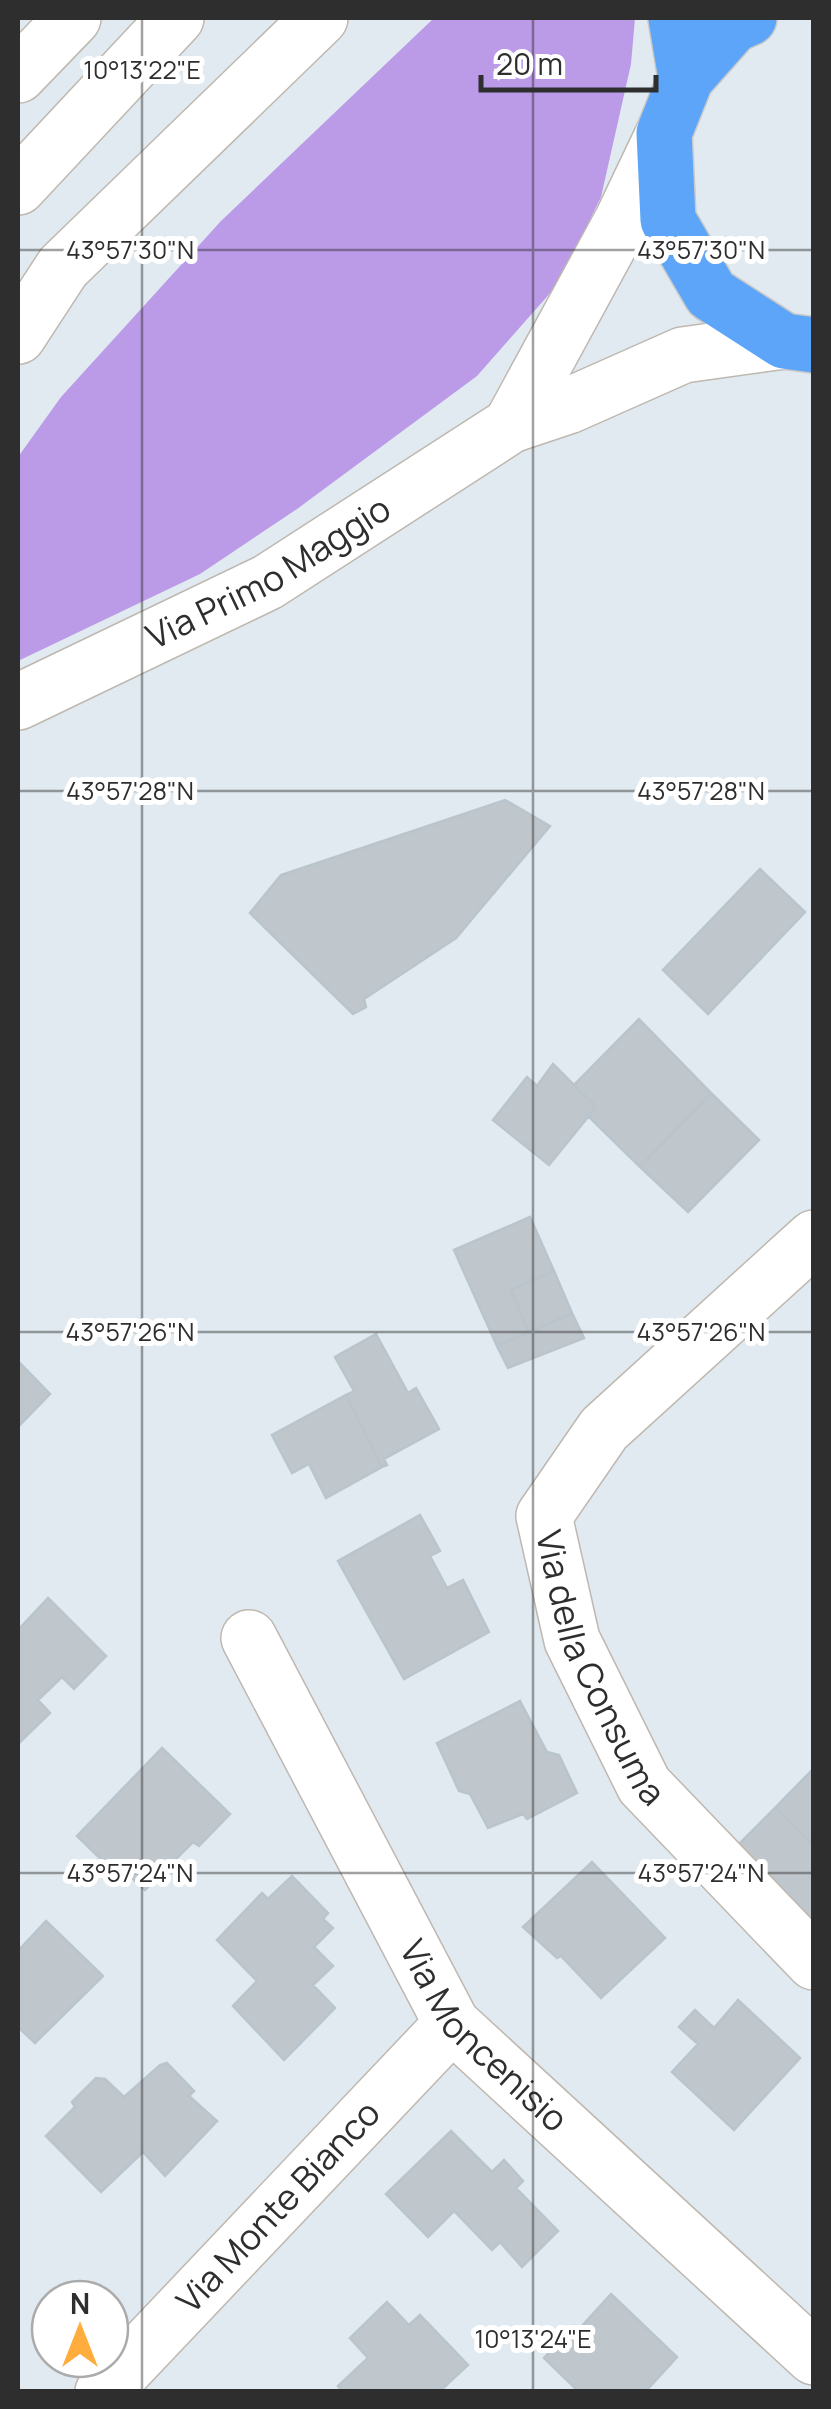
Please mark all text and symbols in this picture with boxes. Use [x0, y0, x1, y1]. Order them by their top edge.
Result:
scale bar [481, 30, 656, 92]
text: 20 m [496, 43, 563, 84]
text: 10°13'22"E [83, 52, 201, 87]
text: 43°57'30"N [66, 232, 194, 267]
text: 43°57'30"N [637, 232, 765, 267]
street label: Via Primo Maggio [138, 484, 399, 660]
text: 43°57'28"N [66, 773, 194, 808]
text: 43°57'28"N [637, 773, 765, 808]
text: 43°57'26"N [66, 1314, 194, 1349]
text: 43°57'26"N [637, 1314, 765, 1349]
street label: Via della Consuma [525, 1526, 676, 1816]
text: 43°57'24"N [67, 1855, 193, 1890]
text: 43°57'24"N [638, 1855, 764, 1890]
street label: Via Moncenisio [389, 1931, 579, 2142]
street label: Via Monte Bianco [165, 2090, 390, 2323]
north arrow [30, 2279, 130, 2379]
text: N [70, 2284, 90, 2322]
text: 10°13'24"E [475, 2321, 591, 2356]

